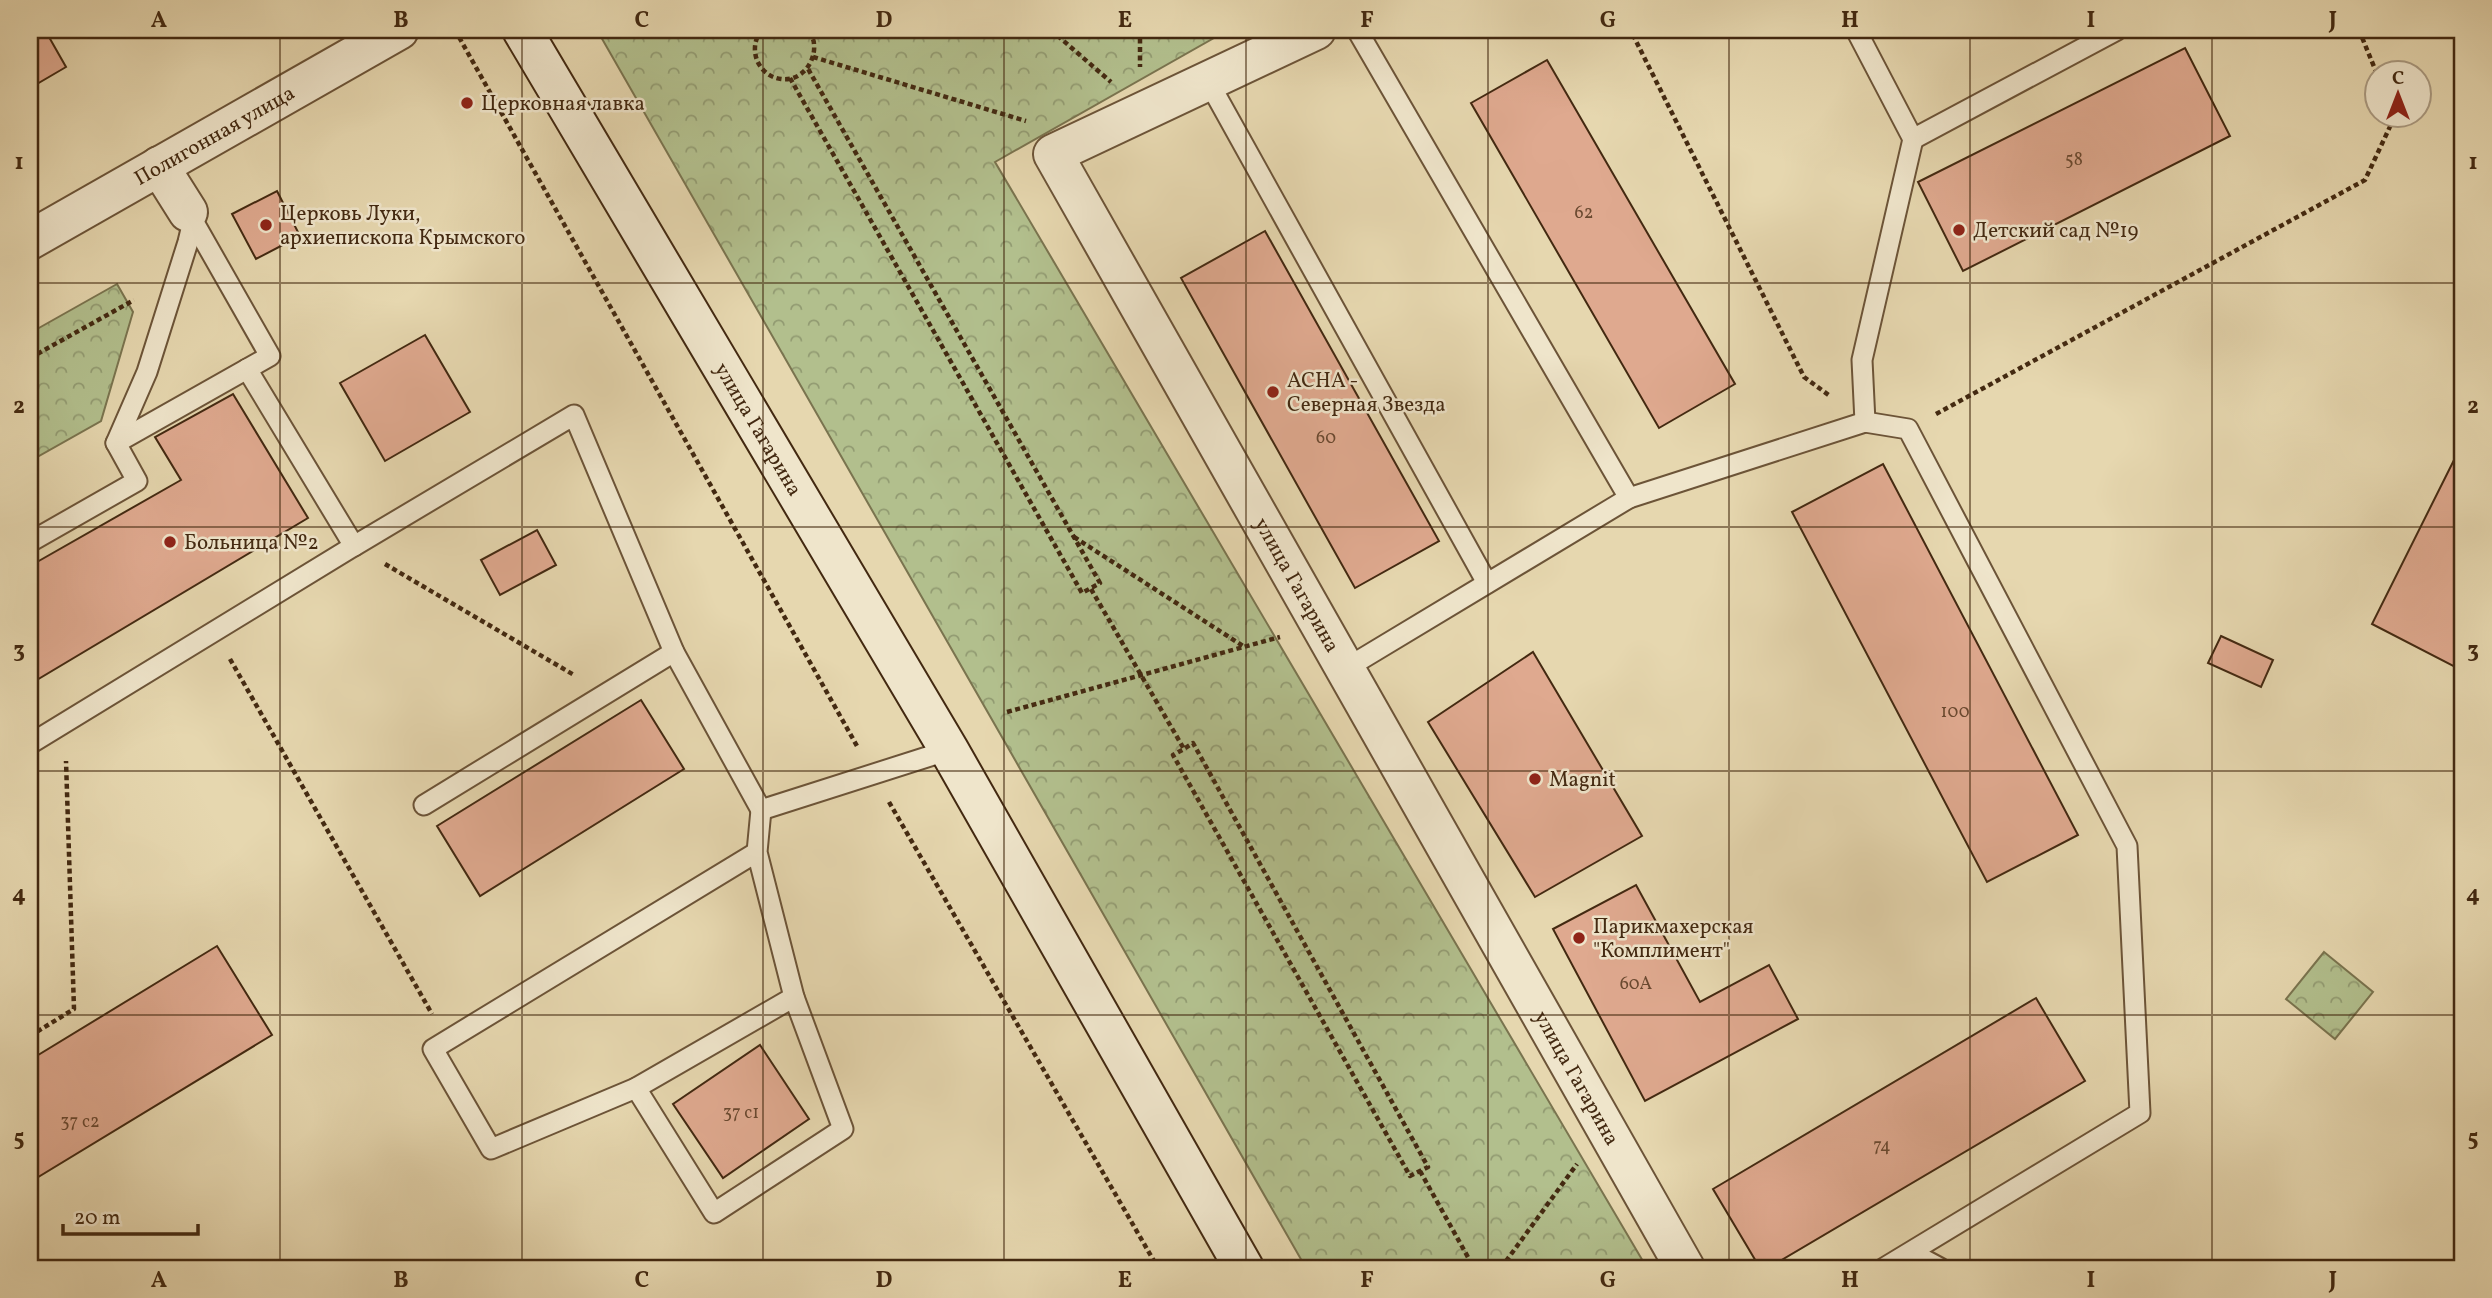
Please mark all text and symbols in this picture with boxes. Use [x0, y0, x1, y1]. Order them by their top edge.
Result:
text: A [151, 5, 167, 37]
text: B [393, 5, 409, 37]
text: C [635, 5, 649, 37]
text: D [876, 5, 893, 37]
text: E [1118, 5, 1132, 37]
text: F [1360, 5, 1374, 37]
text: G [1600, 5, 1616, 37]
text: H [1841, 5, 1859, 37]
text: I [2087, 5, 2095, 37]
text: J [2328, 5, 2337, 37]
north arrow [2362, 60, 2432, 130]
text: С [2392, 66, 2404, 92]
street label: Полигонная улица [129, 79, 301, 194]
place label: Церковная лавка [481, 90, 645, 119]
marker: Церковная лавка [459, 95, 475, 111]
text: 1 [14, 147, 24, 179]
text: 1 [2468, 147, 2478, 179]
house number: 58 [2065, 148, 2083, 173]
place label: Церковь Луки, архиепископа Крымского [280, 200, 526, 253]
house number: 62 [1575, 201, 1593, 226]
marker: Церковь Луки, архиепископа Крымского [258, 217, 274, 233]
place label: Детский сад №19 [1973, 217, 2139, 246]
marker: Детский сад №19 [1951, 222, 1967, 238]
street label: улица Гагарина [706, 358, 808, 502]
place label: АСНА - Северная Звезда [1287, 367, 1446, 420]
marker: АСНА - Северная Звезда [1265, 384, 1281, 400]
text: 2 [13, 391, 25, 423]
text: 2 [2467, 391, 2479, 423]
house number: 60 [1316, 426, 1336, 451]
street label: улица Гагарина [1246, 513, 1346, 658]
place label: Больница №2 [184, 529, 319, 558]
marker: Больница №2 [162, 534, 178, 550]
text: 3 [13, 635, 25, 667]
text: 3 [2467, 635, 2479, 667]
house number: 100 [1941, 700, 1970, 725]
place label: Magnit [1549, 766, 1616, 795]
marker: Magnit [1527, 771, 1543, 787]
text: 4 [12, 879, 26, 911]
text: 4 [2466, 879, 2480, 911]
place label: Парикмахерская "Комплимент" [1593, 913, 1754, 966]
marker: Парикмахерская "Комплимент" [1571, 930, 1587, 946]
house number: 60А [1620, 972, 1653, 997]
street label: улица Гагарина [1526, 1006, 1626, 1151]
house number: 37 с1 [723, 1101, 759, 1126]
house number: 37 с2 [60, 1110, 100, 1135]
text: 5 [13, 1123, 25, 1155]
text: 5 [2467, 1123, 2479, 1155]
house number: 74 [1873, 1134, 1891, 1159]
scale bar [63, 1193, 198, 1237]
text: 20 m [74, 1204, 120, 1233]
text: A [151, 1265, 167, 1297]
text: B [393, 1265, 409, 1297]
text: C [635, 1265, 649, 1297]
text: D [876, 1265, 893, 1297]
text: E [1118, 1265, 1132, 1297]
text: F [1360, 1265, 1374, 1297]
text: G [1600, 1265, 1616, 1297]
text: H [1841, 1265, 1859, 1297]
text: I [2087, 1265, 2095, 1297]
text: J [2328, 1265, 2337, 1297]

